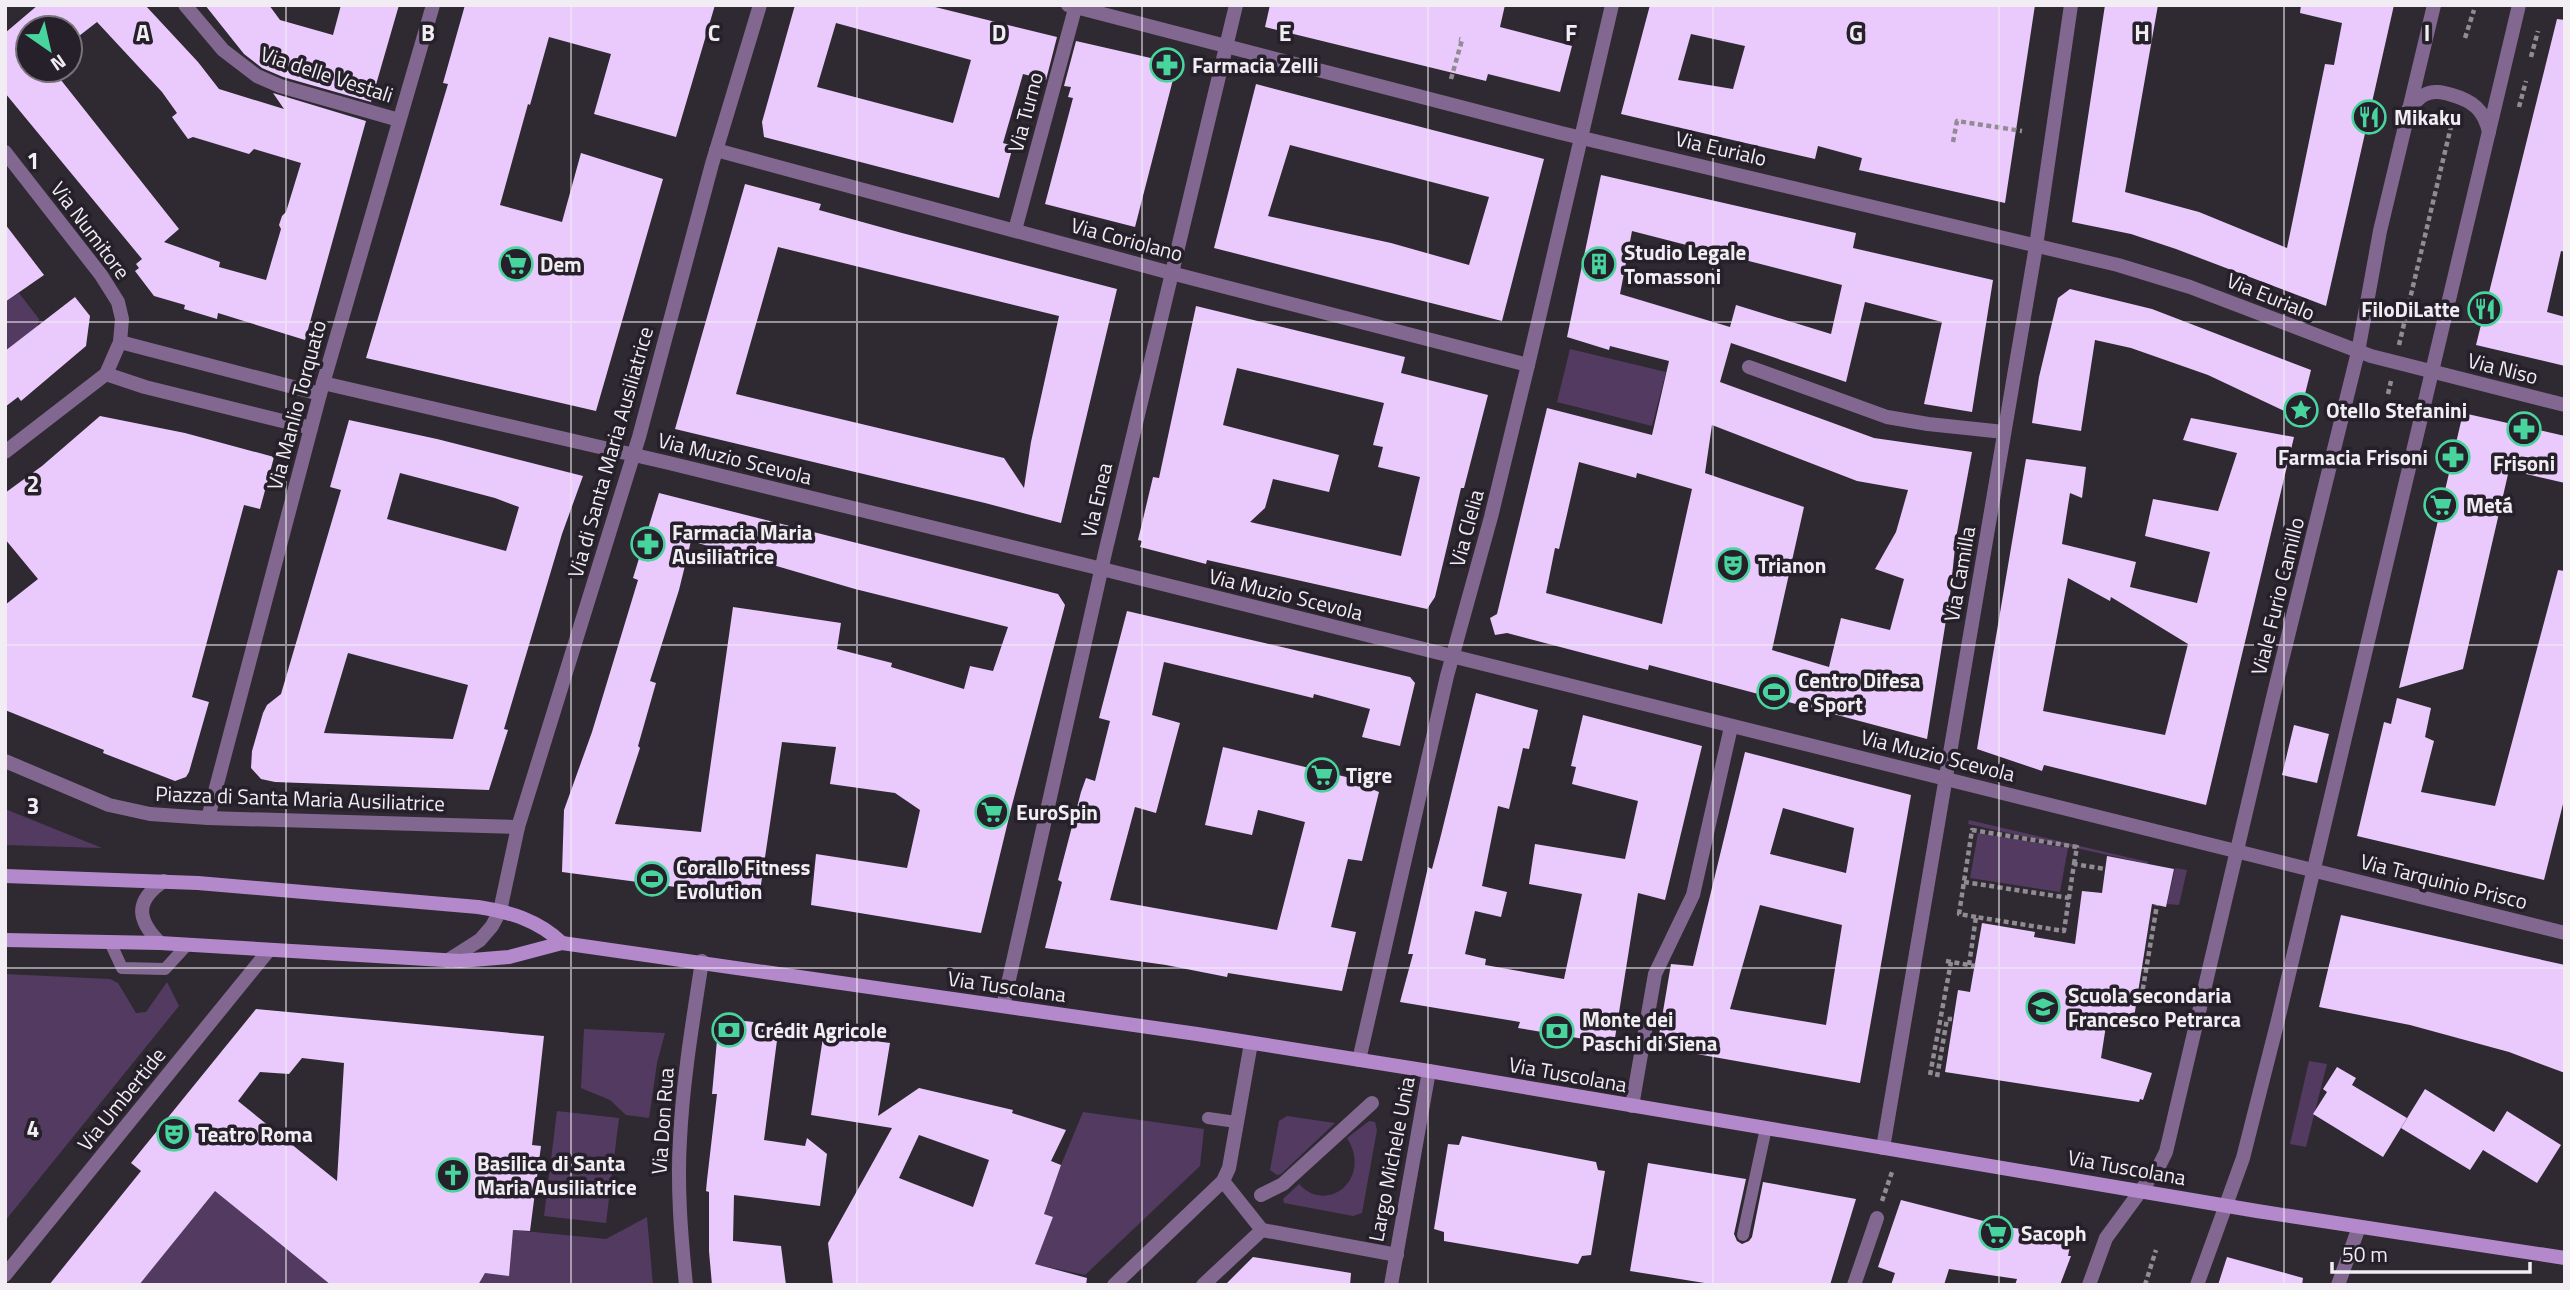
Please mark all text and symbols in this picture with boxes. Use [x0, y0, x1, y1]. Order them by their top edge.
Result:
north arrow [14, 14, 84, 84]
text: A [136, 15, 150, 50]
text: B [421, 15, 435, 50]
text: C [708, 15, 720, 50]
text: D [992, 15, 1006, 50]
text: E [1279, 15, 1291, 50]
text: F [1565, 15, 1577, 50]
text: G [1849, 15, 1863, 50]
text: H [2134, 15, 2150, 50]
text: I [2424, 15, 2430, 50]
street label: Via delle Vestali [256, 37, 398, 111]
pharmacy icon: Farmacia Zelli [1148, 46, 1186, 84]
text: N [45, 48, 72, 79]
place label: Farmacia Zelli [1192, 49, 1318, 81]
street label: Via Turno [999, 68, 1051, 156]
restaurant icon: Mikaku [2350, 98, 2388, 136]
place label: Mikaku [2394, 101, 2461, 133]
street label: Via Eurialo [1672, 122, 1770, 174]
text: 1 [27, 143, 39, 178]
street label: Via Numitore [43, 174, 139, 286]
street label: Via Coriolano [1067, 209, 1187, 269]
place label: Studio Legale Tomassoni [1624, 236, 1746, 292]
supermarket icon: Dem [497, 245, 535, 283]
building icon: Studio Legale Tomassoni [1580, 245, 1618, 283]
place label: Dem [540, 248, 582, 280]
street label: Via Eurialo [2222, 264, 2320, 328]
restaurant icon: FiloDiLatte [2466, 290, 2504, 328]
place label: FiloDiLatte [2361, 293, 2460, 325]
street label: Via Manlio Torquato [258, 316, 334, 494]
street label: Via di Santa Maria Ausiliatrice [559, 323, 661, 581]
street label: Via Niso [2464, 344, 2542, 392]
place icon: Otello Stefanini [2282, 391, 2320, 429]
place label: Otello Stefanini [2326, 394, 2467, 426]
pharmacy icon: Frisoni [2505, 410, 2543, 448]
street label: Via Muzio Scevola [655, 423, 816, 493]
pharmacy icon: Farmacia Frisoni [2434, 438, 2472, 476]
place label: Farmacia Frisoni [2278, 441, 2428, 473]
place label: Frisoni [2493, 447, 2555, 479]
street label: Via Enea [1072, 459, 1120, 541]
text: 2 [27, 466, 39, 501]
street label: Via Clelia [1440, 485, 1492, 570]
supermarket icon: Metá [2422, 486, 2460, 524]
place label: Metá [2466, 489, 2513, 521]
street label: Viale Furio Camillo [2242, 514, 2312, 678]
place label: Farmacia Maria Ausiliatrice [672, 516, 813, 572]
street label: Via Camilla [1935, 523, 1983, 624]
pharmacy icon: Farmacia Maria Ausiliatrice [629, 525, 667, 563]
theatre icon: Trianon [1714, 546, 1752, 584]
place label: Trianon [1758, 549, 1826, 581]
street label: Via Muzio Scevola [1206, 559, 1367, 629]
place label: Centro Difesa e Sport [1798, 664, 1921, 720]
sports icon: Centro Difesa e Sport [1755, 673, 1793, 711]
street label: Via Muzio Scevola [1858, 720, 2019, 790]
supermarket icon: Tigre [1303, 756, 1341, 794]
place label: Tigre [1346, 759, 1392, 791]
street label: Piazza di Santa Maria Ausiliatrice [155, 777, 445, 819]
text: 3 [27, 788, 39, 823]
supermarket icon: EuroSpin [973, 793, 1011, 831]
place label: EuroSpin [1016, 796, 1098, 828]
street label: Via Tarquinio Prisco [2357, 845, 2531, 917]
place label: Corallo Fitness Evolution [676, 851, 811, 907]
sports icon: Corallo Fitness Evolution [633, 860, 671, 898]
street label: Via Tuscolana [946, 962, 1069, 1010]
place label: Scuola secondaria Francesco Petrarca [2068, 979, 2241, 1035]
school or university icon: Scuola secondaria Francesco Petrarca [2024, 988, 2062, 1026]
place label: Monte dei Paschi di Siena [1582, 1003, 1718, 1059]
bank icon: Crédit Agricole [710, 1011, 748, 1049]
bank icon: Monte dei Paschi di Siena [1538, 1012, 1576, 1050]
place label: Crédit Agricole [754, 1014, 887, 1046]
street label: Via Umbertide [69, 1040, 173, 1158]
street label: Via Tuscolana [1506, 1048, 1630, 1100]
street label: Via Don Rua [642, 1066, 682, 1176]
street label: Largo Michele Unia [1359, 1073, 1423, 1244]
text: 4 [27, 1111, 39, 1146]
theatre icon: Teatro Roma [155, 1115, 193, 1153]
place label: Teatro Roma [198, 1118, 313, 1150]
street label: Via Tuscolana [2065, 1141, 2189, 1193]
place label: Basilica di Santa Maria Ausiliatrice [477, 1147, 637, 1203]
church icon: Basilica di Santa Maria Ausiliatrice [434, 1156, 472, 1194]
supermarket icon: Sacoph [1977, 1214, 2015, 1252]
place label: Sacoph [2021, 1217, 2087, 1249]
scale bar [2332, 1230, 2530, 1274]
text: 50 m [2342, 1238, 2388, 1270]

